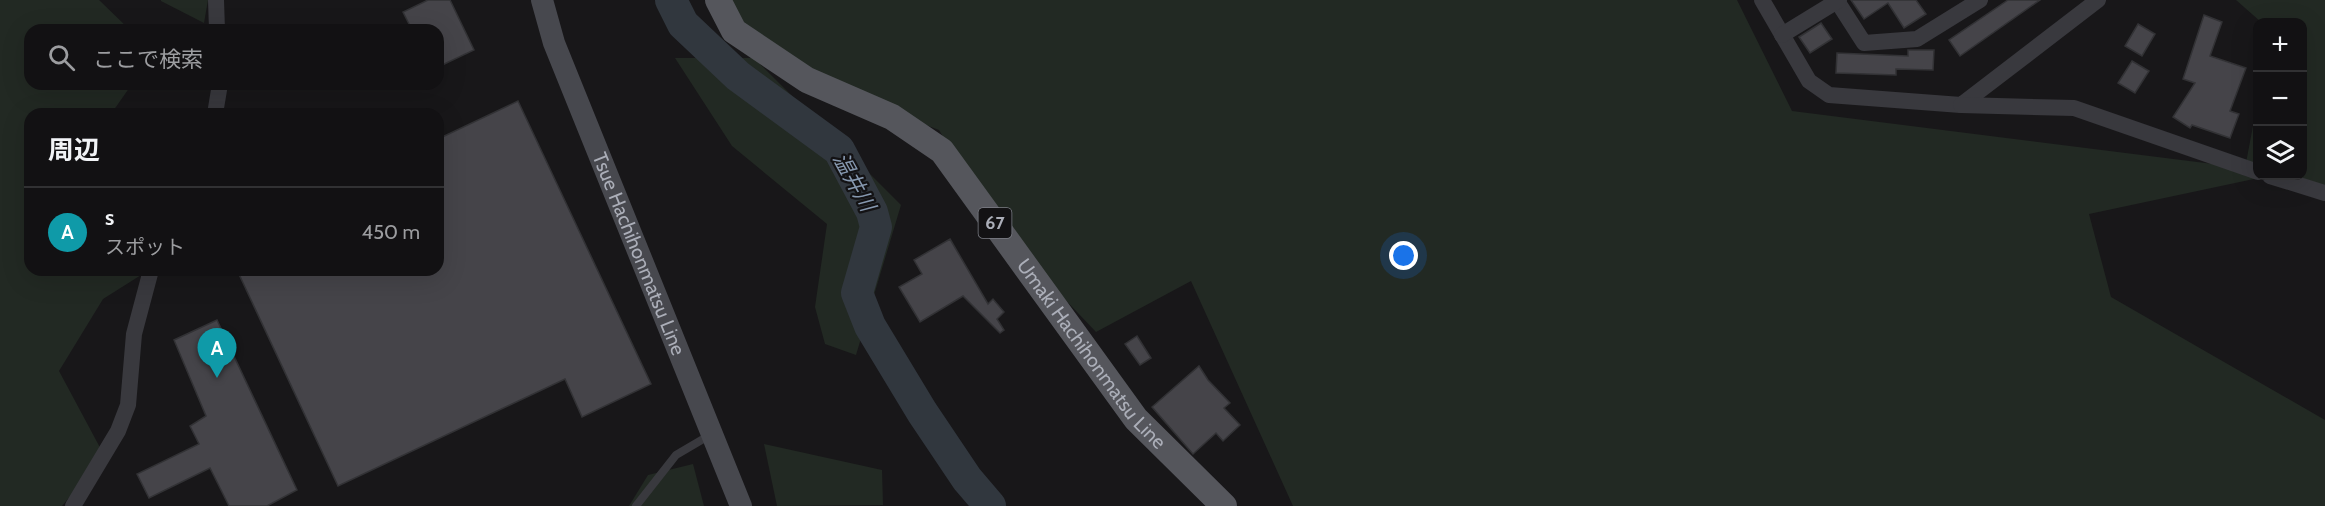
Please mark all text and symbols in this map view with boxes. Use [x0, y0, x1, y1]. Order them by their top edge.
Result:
map controls [2253, 18, 2307, 180]
button: + [2253, 18, 2307, 72]
search box [24, 24, 444, 90]
icon: search [45, 41, 78, 74]
text: ここで検索 [93, 46, 203, 73]
button: − [2253, 72, 2307, 126]
button: layers [2253, 126, 2307, 180]
text: 周辺 [48, 134, 100, 166]
water label: 温井川 [828, 148, 882, 217]
street label: Tsue Hachihonmatsu Line [587, 149, 691, 359]
text: s [105, 204, 114, 231]
road number: 67 [978, 208, 1012, 238]
text: A [61, 220, 74, 244]
text: 450 m [362, 220, 420, 244]
text: スポット [105, 235, 185, 259]
your location [1389, 241, 1418, 270]
street label: Umaki Hachihonmatsu Line [1012, 254, 1171, 454]
pin: A [198, 328, 236, 378]

